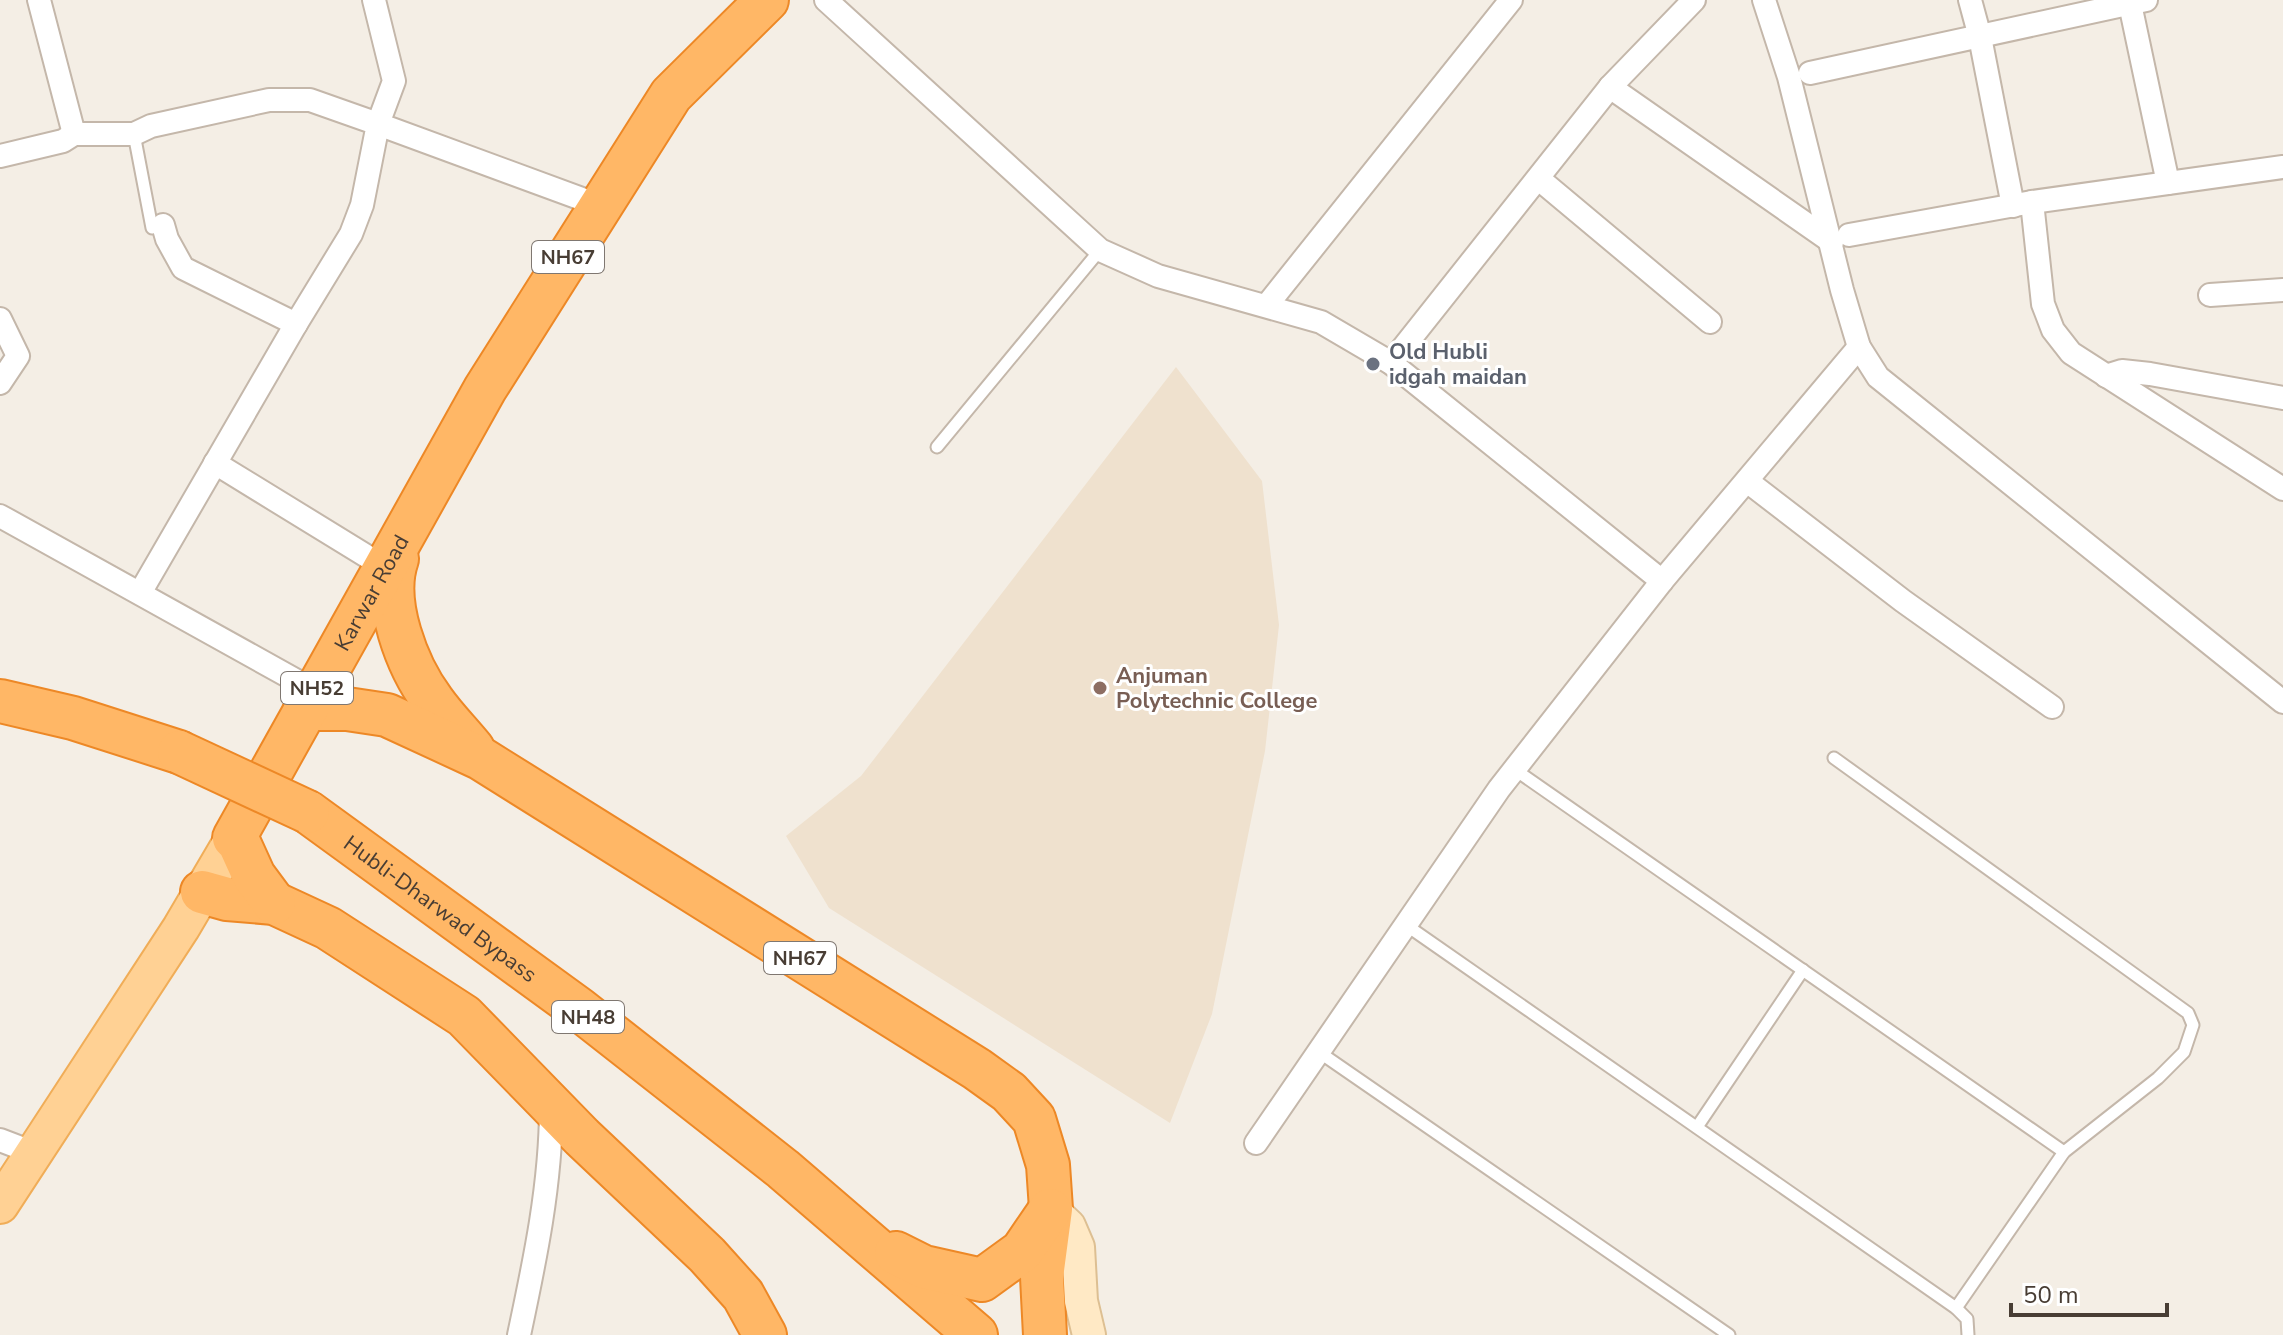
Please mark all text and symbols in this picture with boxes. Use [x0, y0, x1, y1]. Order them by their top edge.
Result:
road number: NH67 [532, 241, 604, 273]
place label: Old Hubli idgah maidan [1389, 337, 1527, 392]
marker: Old Hubli idgah maidan [1364, 355, 1382, 373]
street label: Karwar Road [328, 530, 417, 657]
place label: Anjuman Polytechnic College [1116, 661, 1317, 716]
road number: NH52 [281, 672, 353, 704]
marker: Anjuman Polytechnic College [1091, 679, 1109, 697]
street label: Hubli-Dharwad Bypass [337, 829, 543, 990]
road number: NH67 [764, 942, 836, 974]
road number: NH48 [552, 1001, 624, 1033]
scale bar [2011, 1267, 2167, 1317]
text: 50 m [2023, 1279, 2079, 1311]

